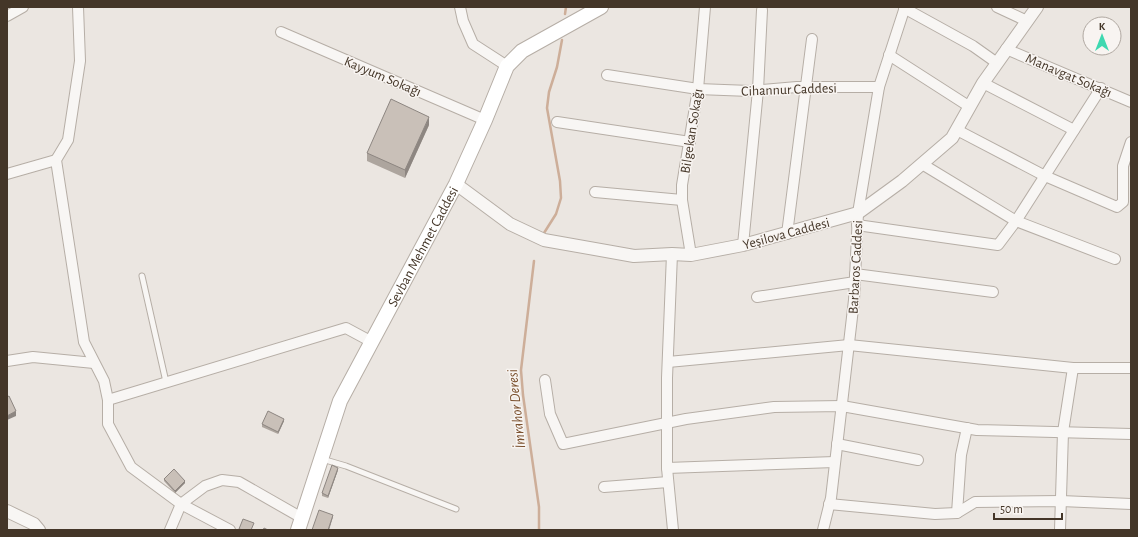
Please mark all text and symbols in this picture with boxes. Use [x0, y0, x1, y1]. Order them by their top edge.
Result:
north arrow [1082, 16, 1122, 56]
text: K [1099, 21, 1106, 32]
street label: Manavgat Sokağı [1023, 51, 1114, 100]
street label: Kayyum Sokağı [342, 54, 423, 99]
street label: Cihannur Caddesi [741, 81, 837, 99]
street label: Bilgekan Sokağı [678, 88, 706, 175]
street label: Sevban Mehmet Caddesi [386, 184, 461, 309]
street label: Yeşilova Caddesi [741, 216, 831, 252]
street label: Barbaros Caddesi [847, 220, 865, 314]
water label: İmrahor Deresi [503, 369, 528, 450]
scale bar [994, 495, 1062, 521]
text: 50 m [1000, 503, 1023, 515]

